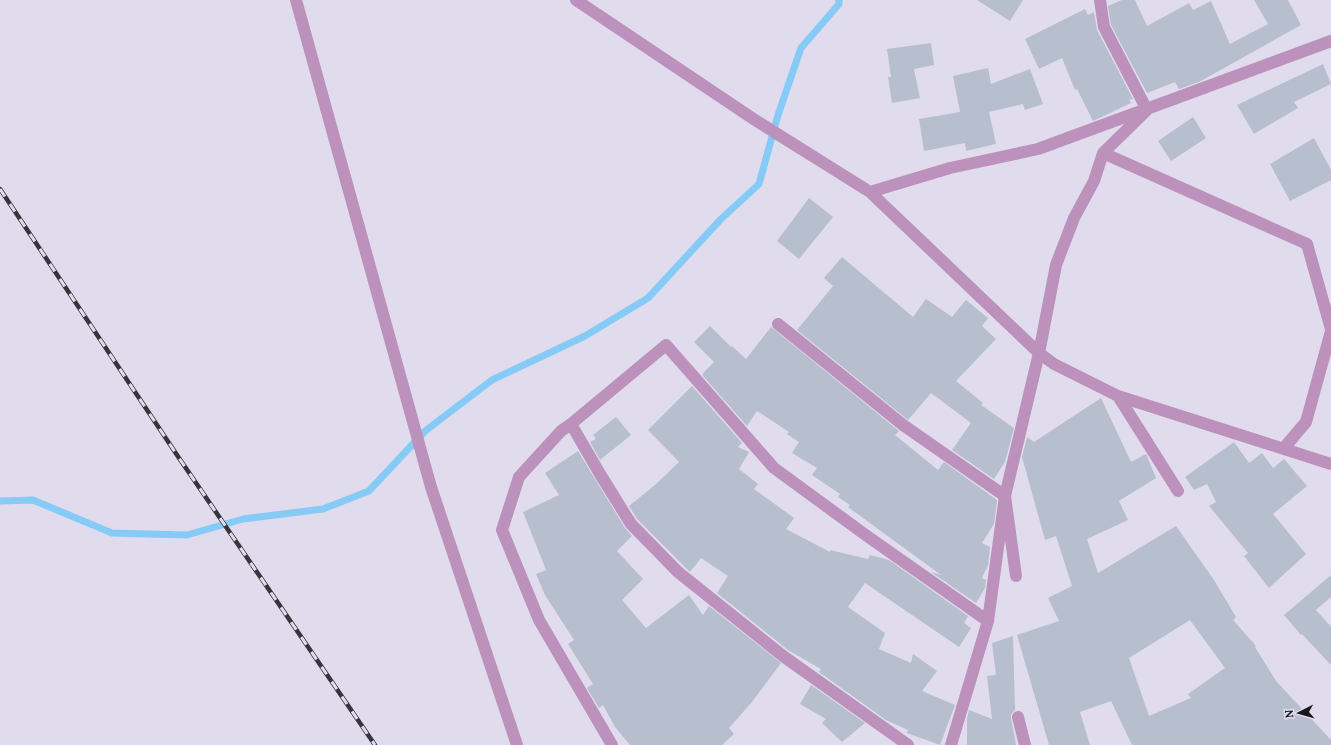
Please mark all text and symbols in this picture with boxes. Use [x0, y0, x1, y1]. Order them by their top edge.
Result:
north arrow [1279, 693, 1319, 733]
text: N [1282, 709, 1296, 719]

